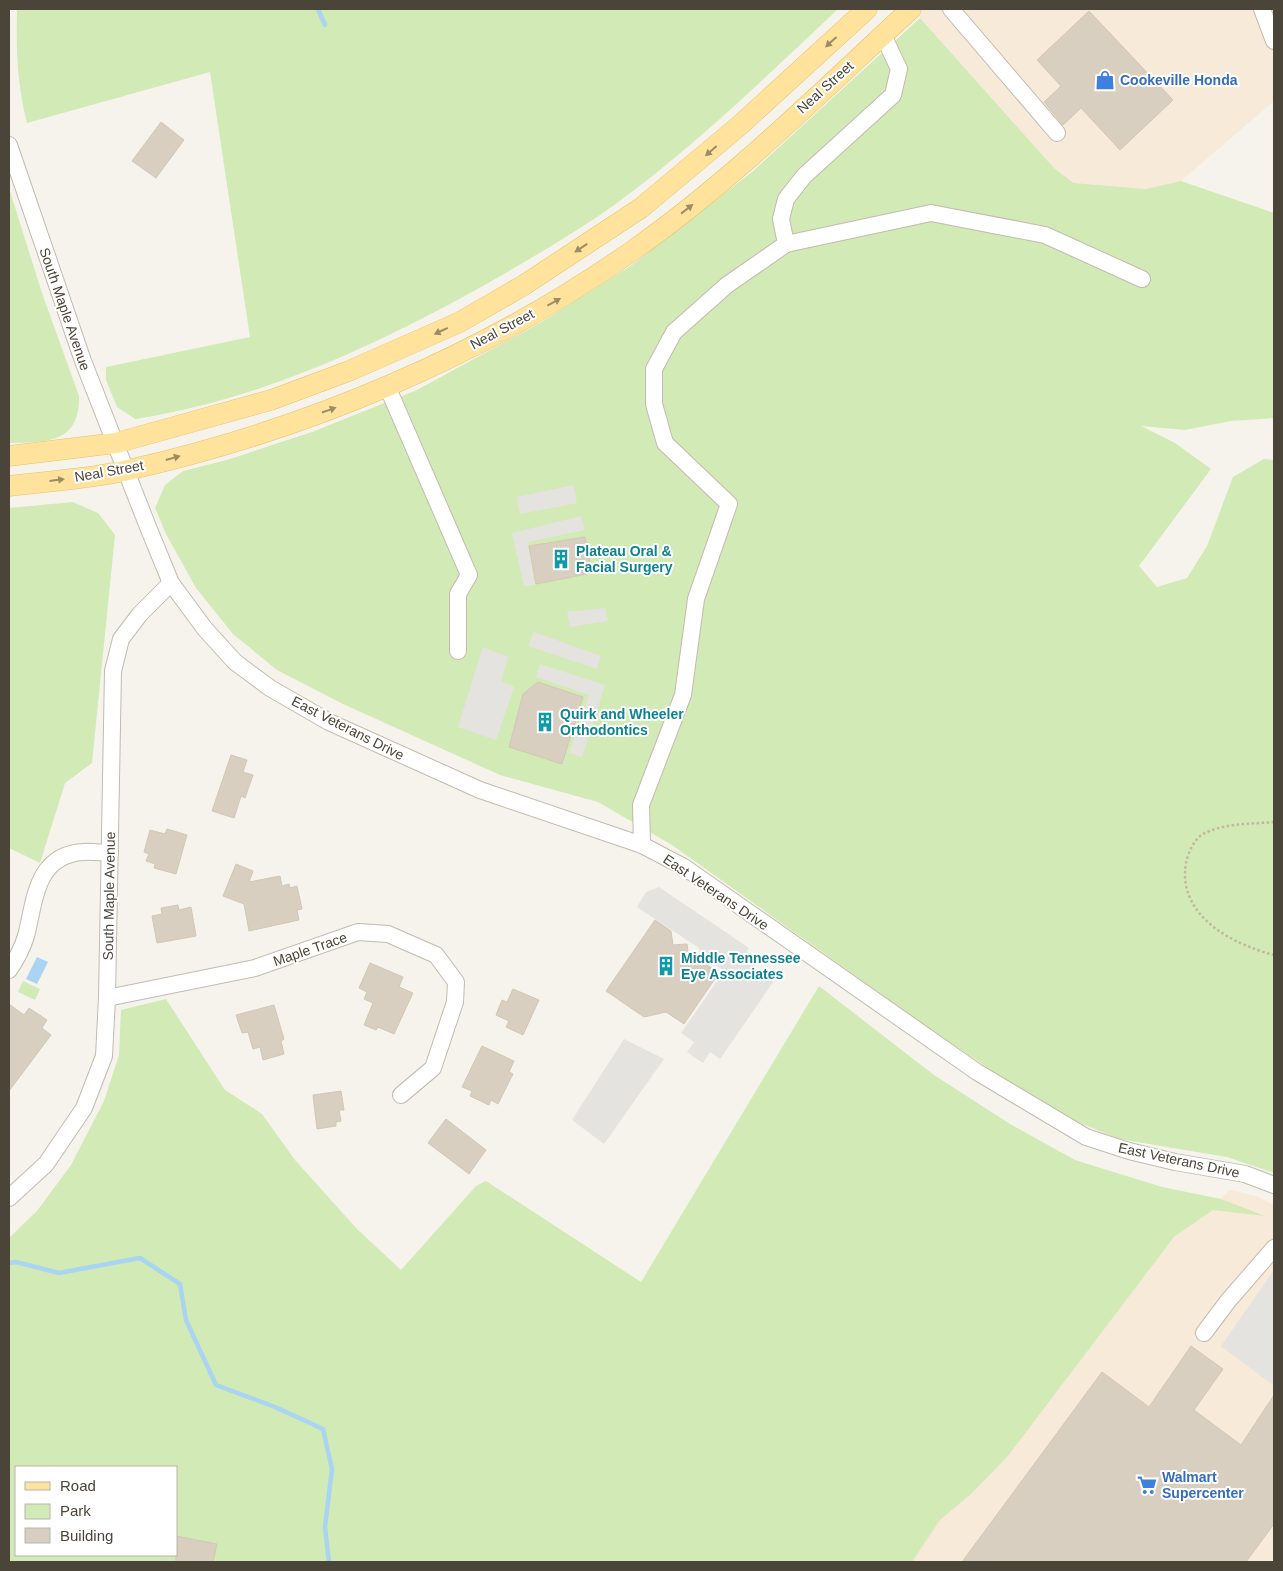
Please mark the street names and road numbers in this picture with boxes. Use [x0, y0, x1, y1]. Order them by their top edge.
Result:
street label: Neal Street [794, 58, 856, 116]
street label: South Maple Avenue [36, 245, 94, 373]
street label: Neal Street [467, 305, 537, 353]
street label: Neal Street [73, 457, 145, 485]
street label: East Veterans Drive [289, 693, 407, 763]
street label: South Maple Avenue [100, 831, 118, 961]
street label: East Veterans Drive [660, 851, 772, 933]
street label: Maple Trace [271, 929, 349, 969]
street label: East Veterans Drive [1117, 1139, 1241, 1181]

